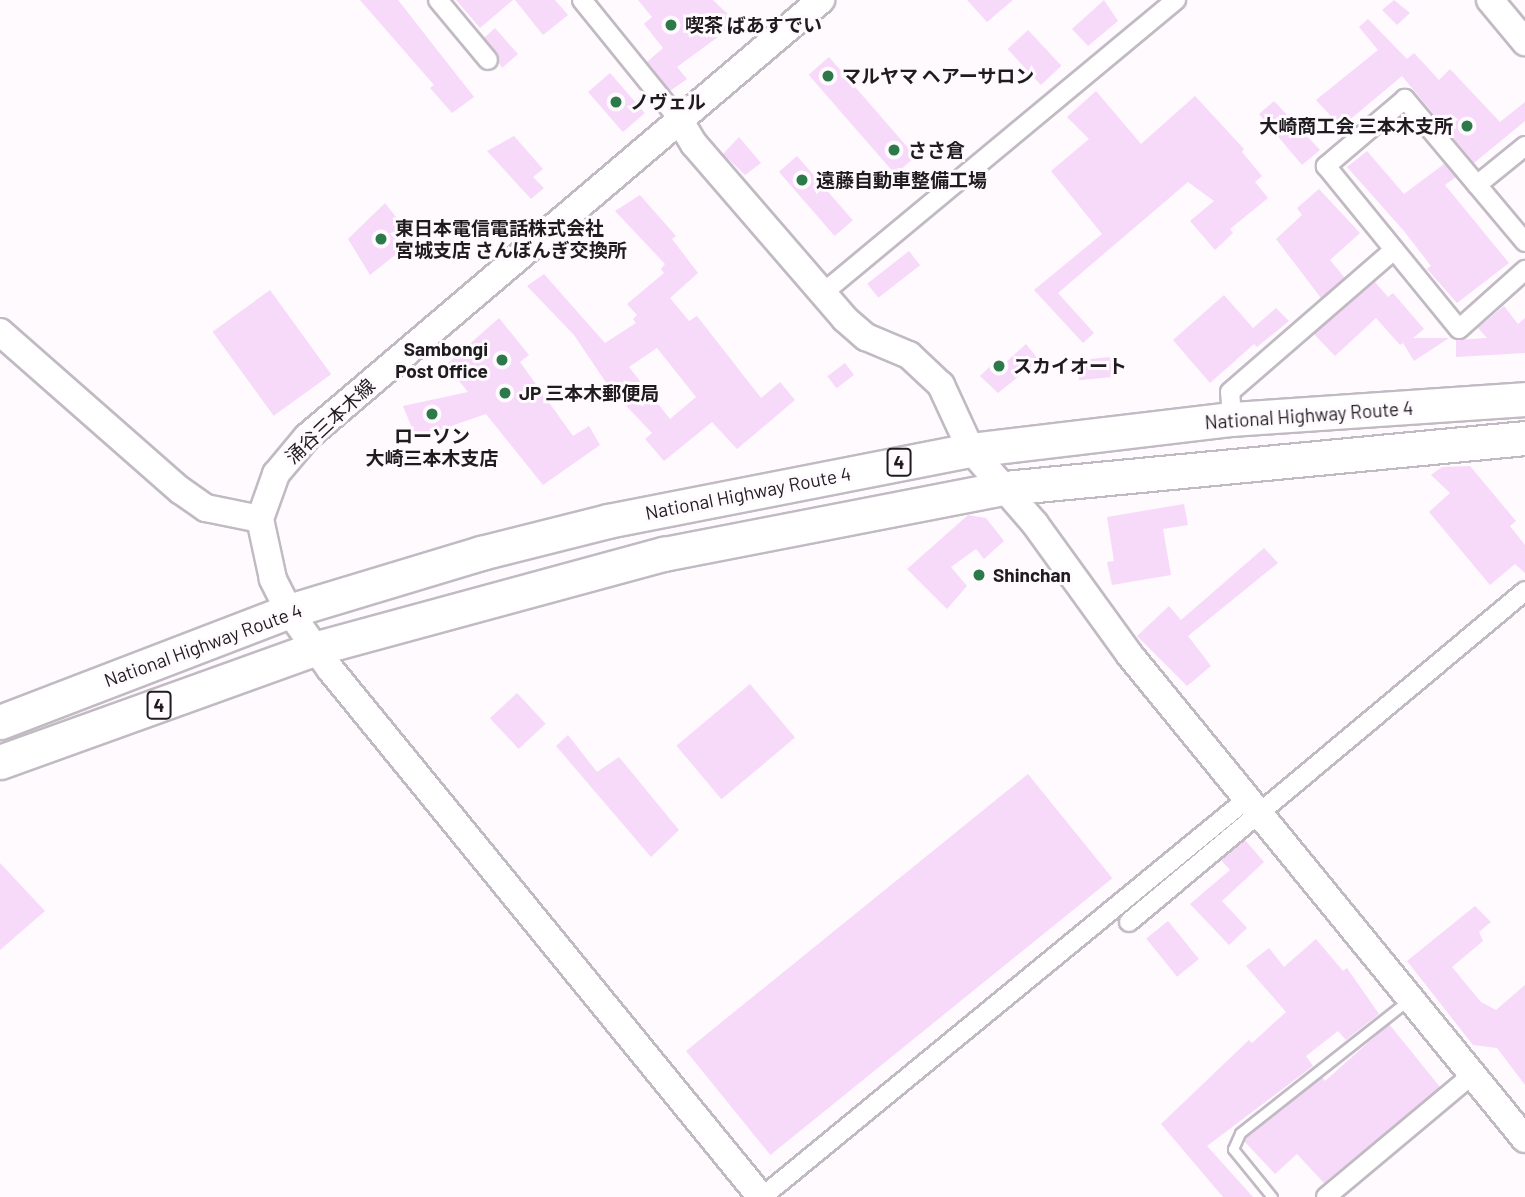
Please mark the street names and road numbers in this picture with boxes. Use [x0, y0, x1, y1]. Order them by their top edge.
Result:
street label: 涌谷三本木線 [281, 374, 379, 468]
street label: National Highway Route 4 [1204, 396, 1414, 434]
road number: 4 [885, 448, 913, 476]
street label: National Highway Route 4 [643, 462, 853, 524]
street label: National Highway Route 4 [101, 599, 305, 691]
road number: 4 [145, 690, 173, 720]

